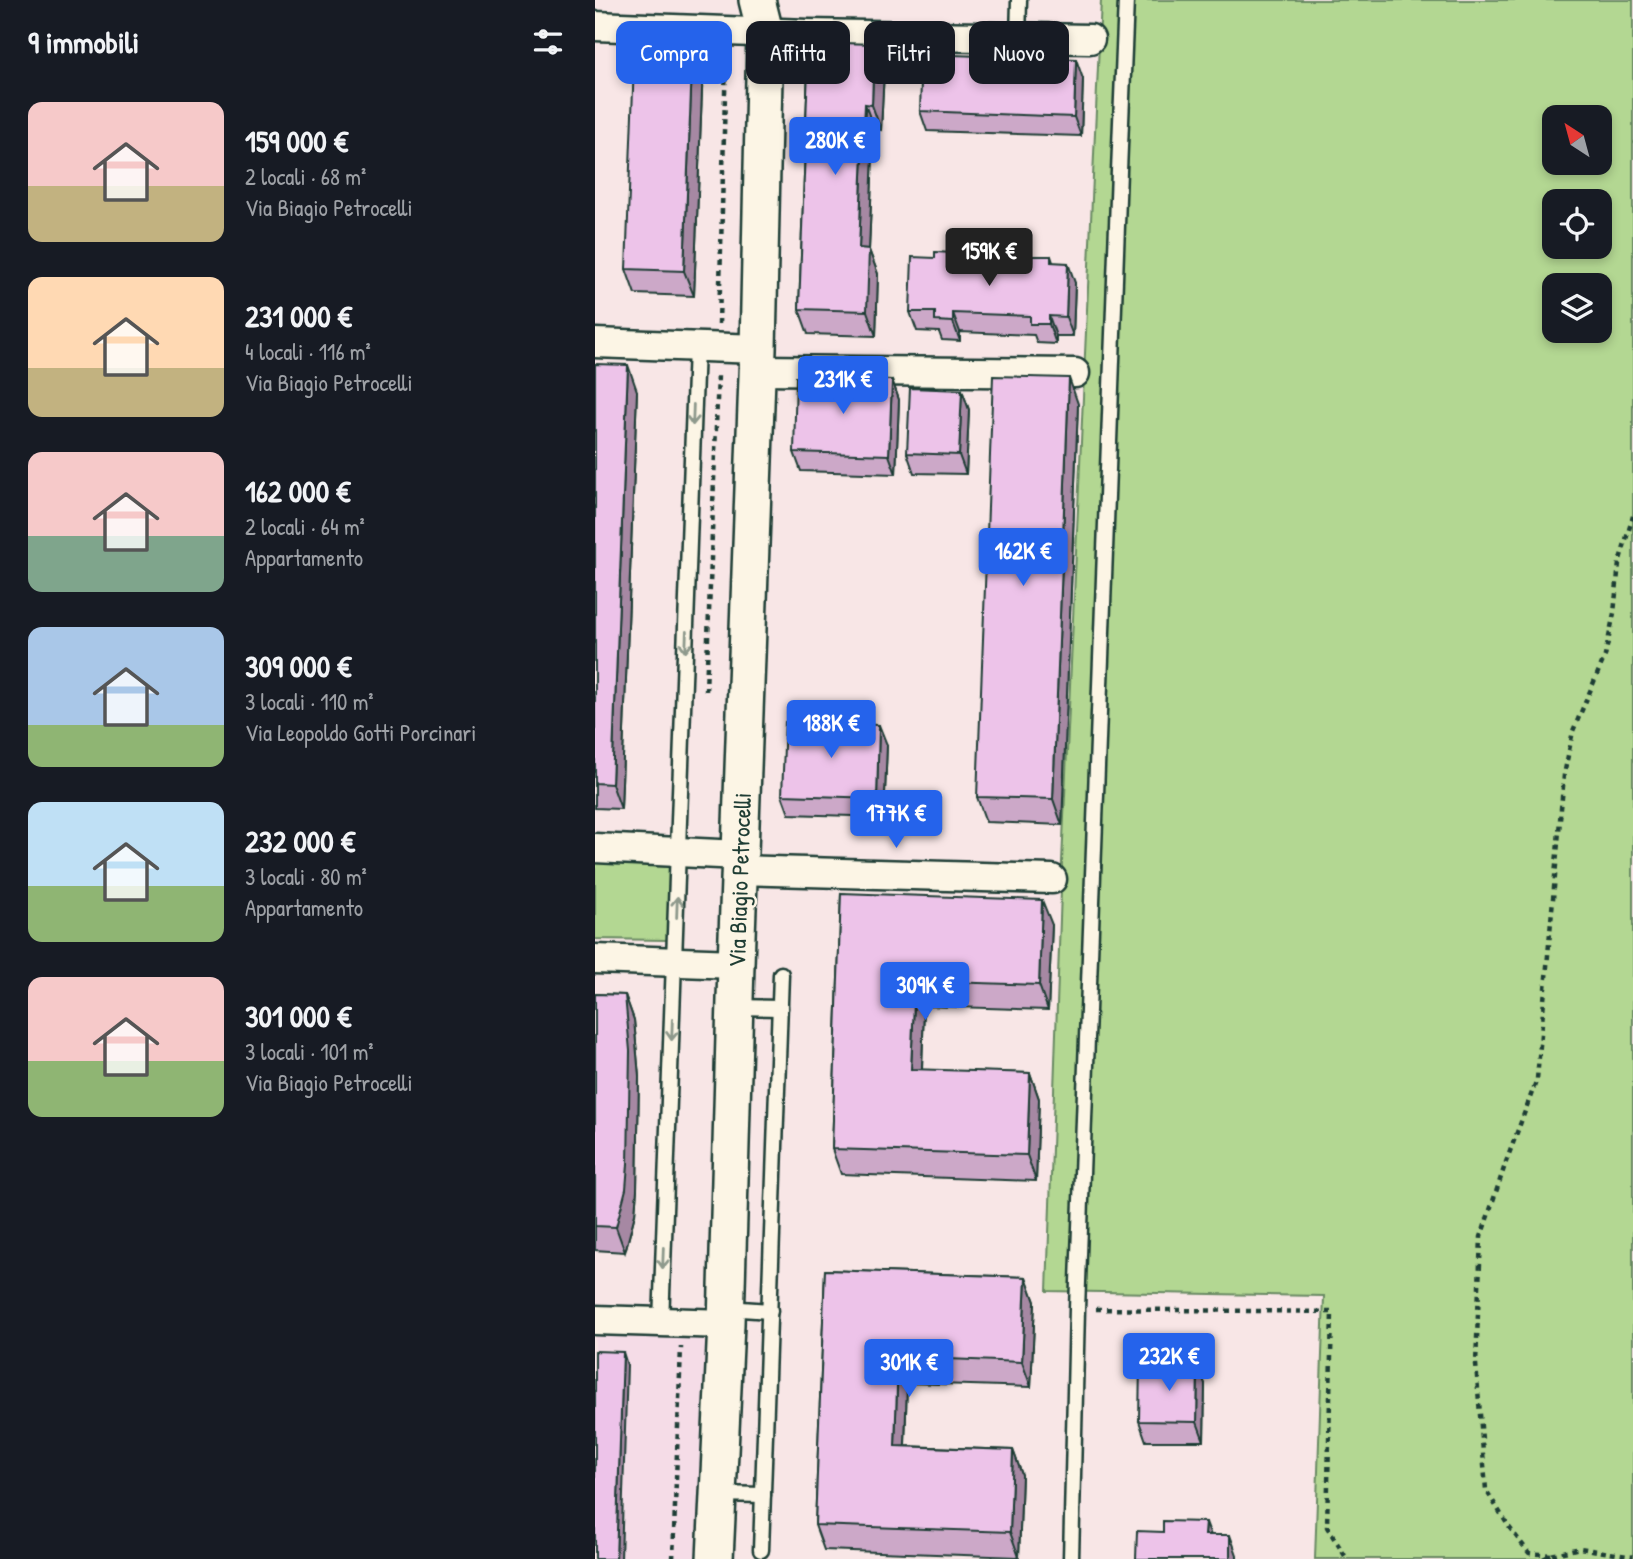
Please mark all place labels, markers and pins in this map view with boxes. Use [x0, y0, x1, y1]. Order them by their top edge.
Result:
pin: 280K € [778, 118, 892, 177]
pin: 159K € [932, 229, 1046, 288]
pin: 231K € [786, 356, 900, 416]
pin: 162K € [966, 528, 1080, 588]
pin: 188K € [774, 700, 888, 760]
pin: 177K € [839, 790, 953, 850]
pin: 309K € [868, 962, 982, 1022]
pin: 232K € [1112, 1334, 1226, 1393]
pin: 301K € [852, 1340, 966, 1399]

